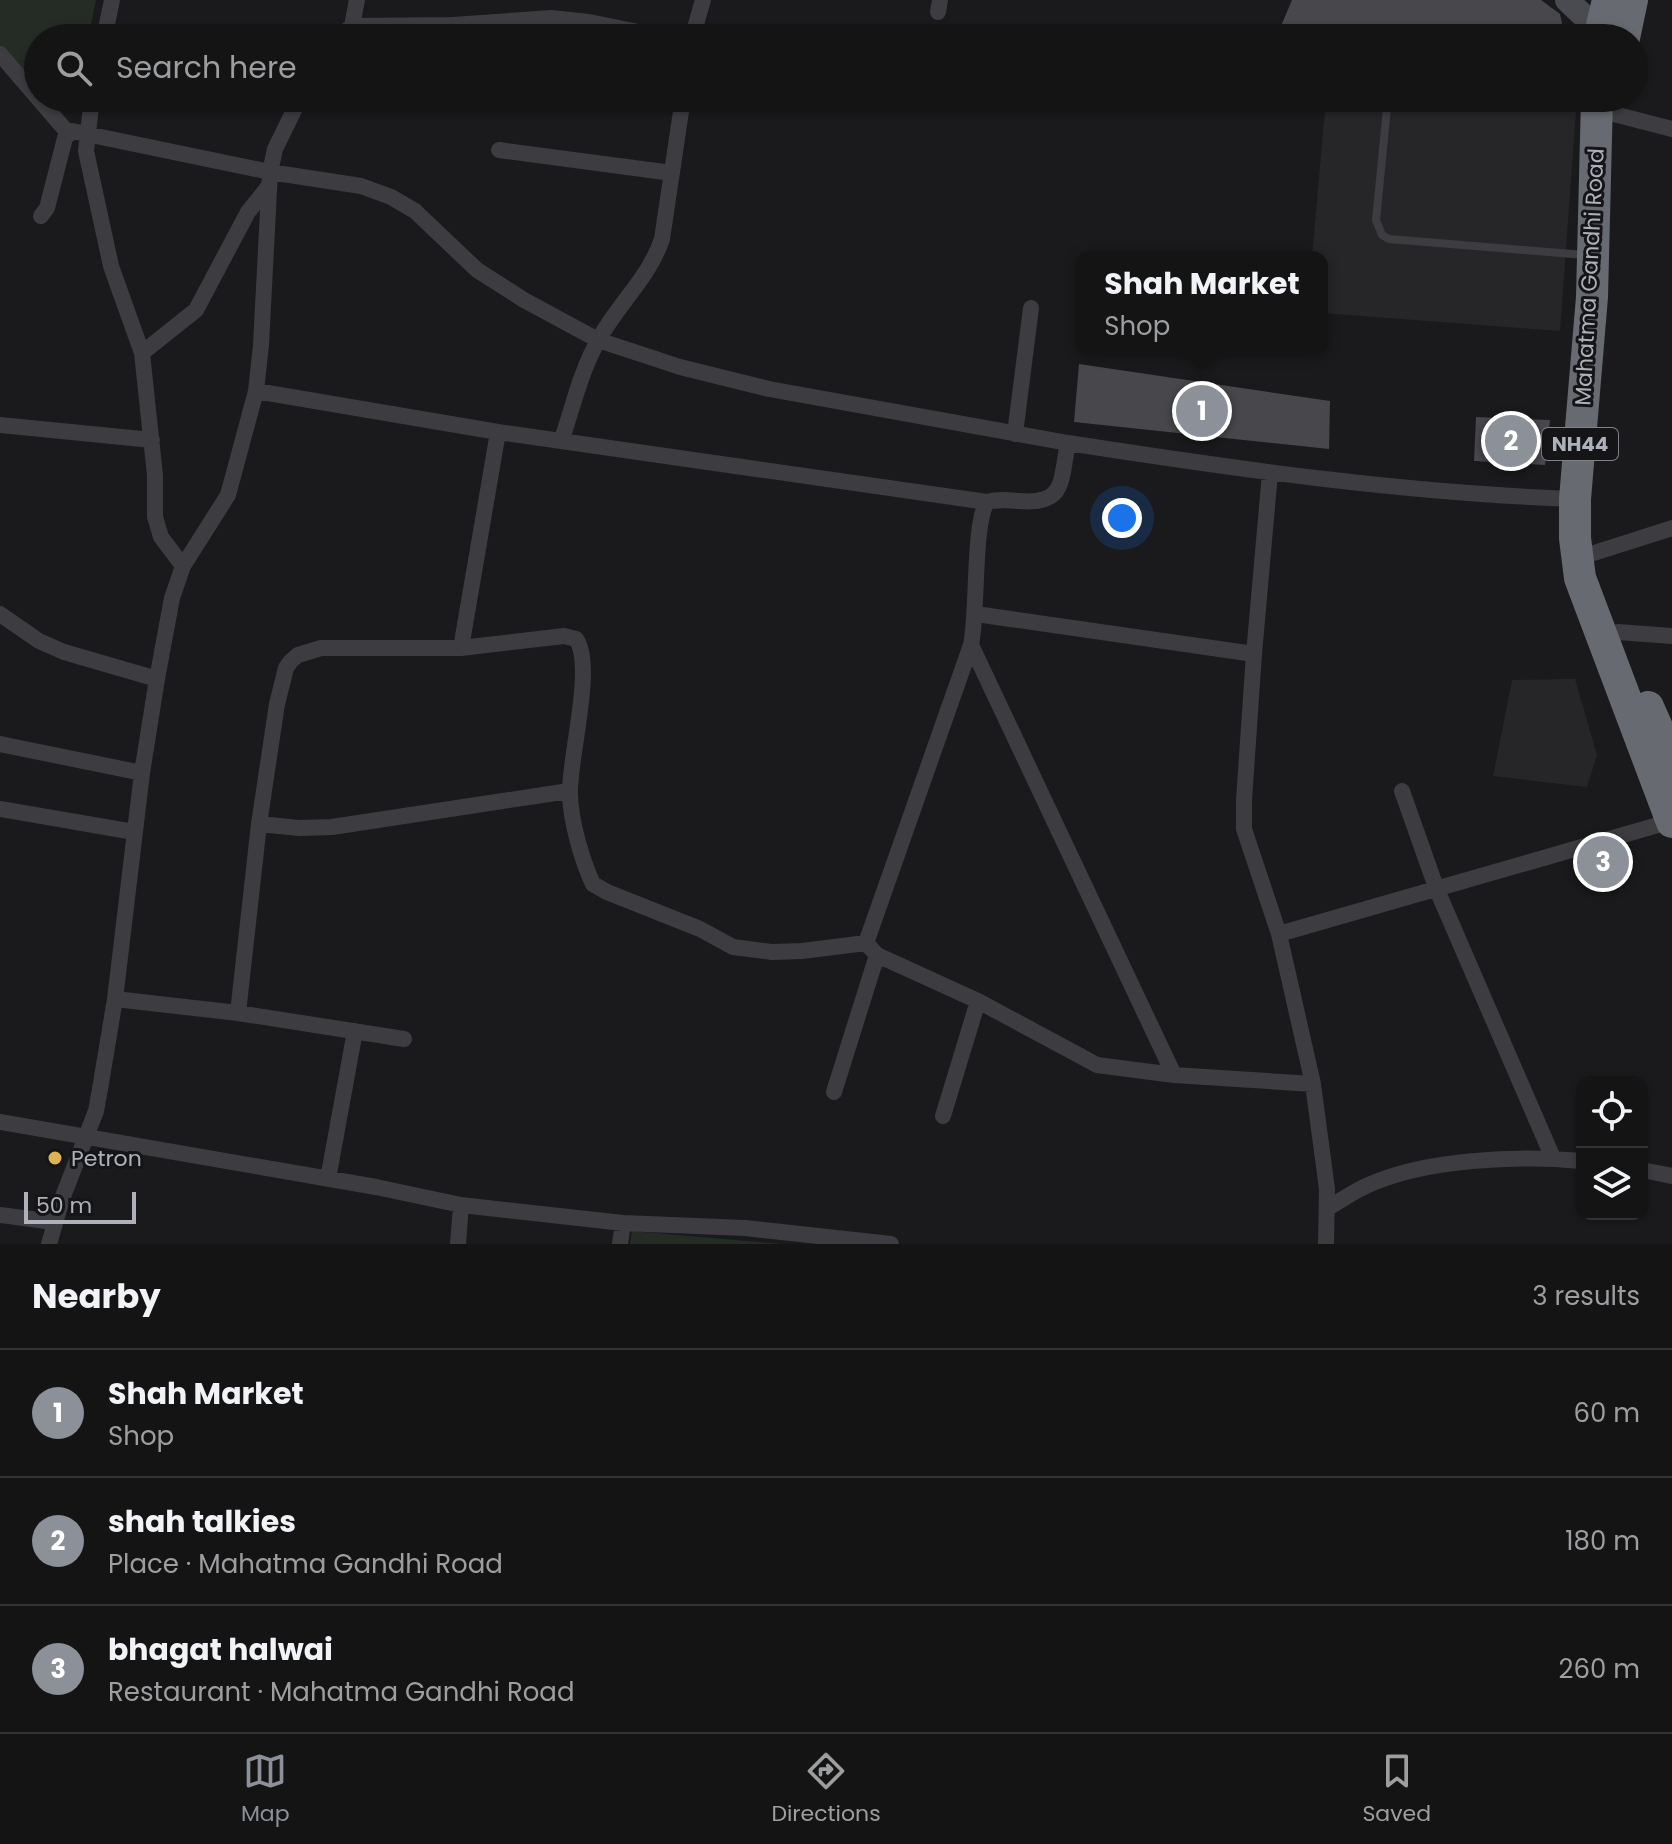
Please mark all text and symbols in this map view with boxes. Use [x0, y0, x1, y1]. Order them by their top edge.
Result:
search box [24, 24, 1648, 112]
icon: search [52, 46, 96, 90]
text: Search here [116, 46, 297, 89]
street label: Mahatma Gandhi Road [1567, 148, 1612, 407]
popup [1076, 251, 1328, 355]
text: Shah Market [1104, 262, 1300, 305]
text: Shop [1104, 308, 1170, 344]
pin: 1 [1176, 381, 1228, 441]
pin: 2 [1485, 411, 1537, 471]
road number: NH44 [1542, 428, 1618, 460]
your location [1102, 498, 1142, 538]
pin: 3 [1577, 832, 1629, 892]
map controls [1576, 1076, 1648, 1220]
button: locate [1576, 1076, 1648, 1148]
place label: Petron [71, 1143, 142, 1174]
button: layers [1576, 1148, 1648, 1220]
marker: Petron [46, 1149, 64, 1167]
scale bar [24, 1188, 136, 1224]
text: 50 m [36, 1190, 92, 1221]
text: Nearby [32, 1272, 161, 1320]
text: 3 results [1532, 1278, 1640, 1314]
text: Shah Market [108, 1372, 304, 1415]
text: 1 [53, 1395, 63, 1431]
text: 60 m [1573, 1395, 1640, 1431]
text: Shop [108, 1418, 174, 1454]
text: shah talkies [108, 1500, 296, 1543]
text: 2 [51, 1523, 65, 1559]
text: 180 m [1565, 1523, 1640, 1559]
text: Place · Mahatma Gandhi Road [108, 1546, 503, 1582]
text: bhagat halwai [108, 1628, 333, 1671]
text: 3 [50, 1651, 66, 1687]
text: 260 m [1558, 1651, 1640, 1687]
text: Restaurant · Mahatma Gandhi Road [108, 1674, 575, 1710]
tab: Map [241, 1749, 290, 1830]
tab: Directions [771, 1749, 881, 1830]
tab: Saved [1362, 1749, 1431, 1830]

